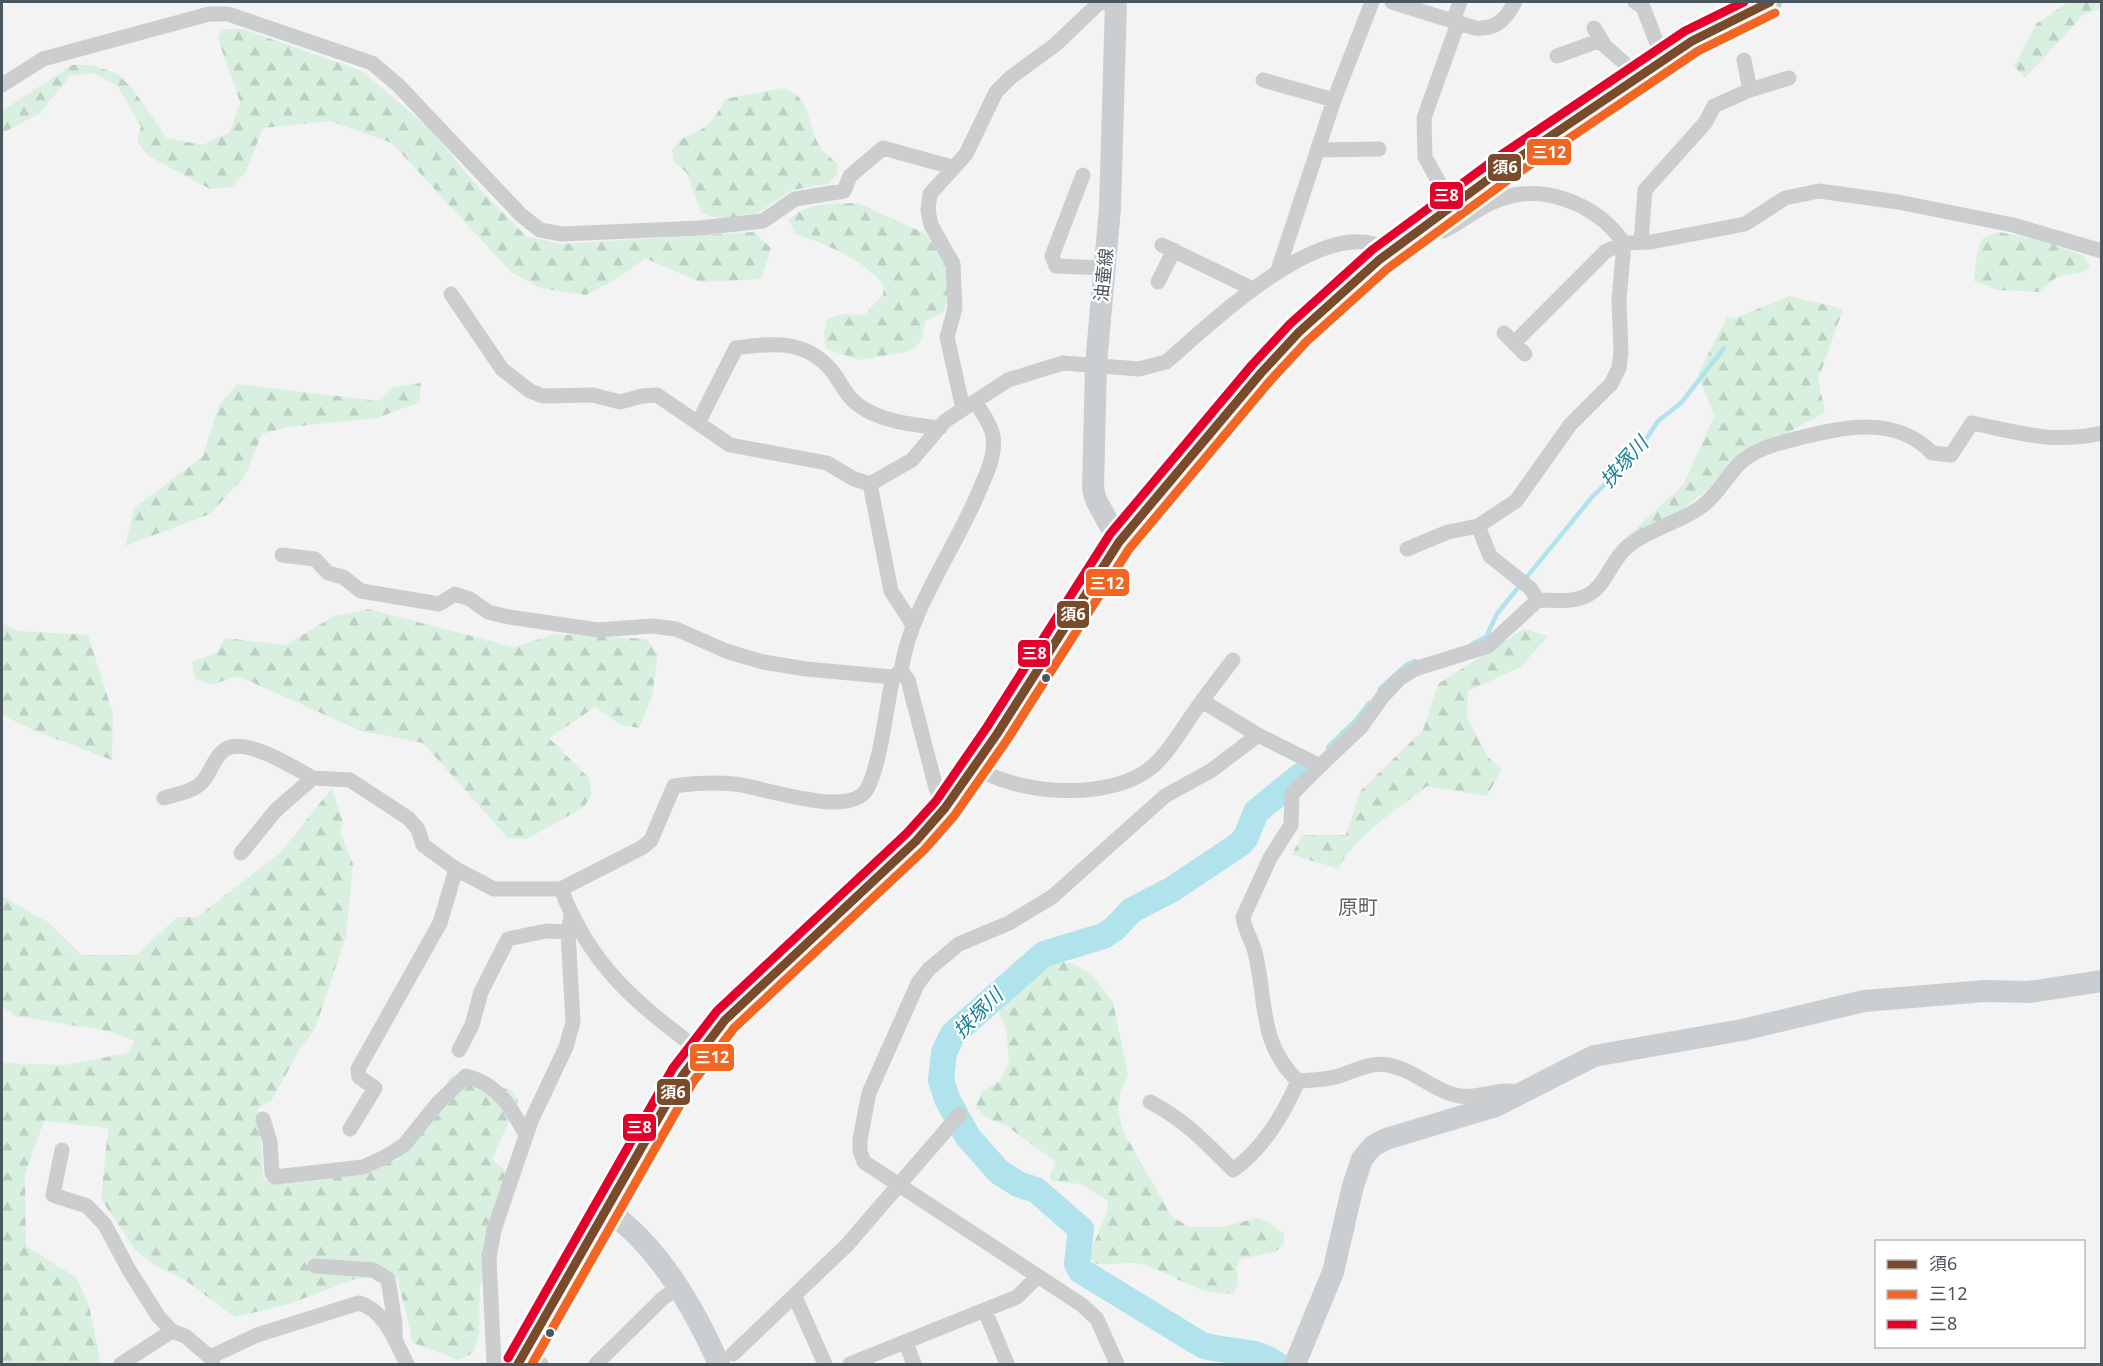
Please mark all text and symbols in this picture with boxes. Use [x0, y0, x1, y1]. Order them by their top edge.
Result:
line badge: 三12 [1526, 138, 1572, 166]
text: 三12 [1532, 141, 1566, 163]
line badge: 須6 [1487, 153, 1522, 182]
text: 須6 [1492, 156, 1518, 178]
line badge: 三8 [1429, 181, 1464, 210]
text: 三8 [1433, 184, 1459, 206]
street label: 油壷線 [1088, 247, 1118, 303]
water label: 挟塚川 [1594, 429, 1655, 493]
line badge: 三12 [1085, 568, 1130, 597]
text: 三12 [1090, 572, 1124, 594]
line badge: 須6 [1056, 600, 1090, 629]
text: 須6 [1060, 603, 1086, 625]
line badge: 三8 [1017, 639, 1051, 668]
text: 三8 [1021, 642, 1047, 664]
unlabelled marker [1040, 672, 1052, 684]
district label: 原町 [1338, 893, 1378, 920]
water label: 挟塚川 [947, 980, 1010, 1043]
line badge: 三12 [689, 1043, 735, 1072]
text: 三12 [695, 1046, 729, 1068]
line badge: 須6 [656, 1078, 691, 1106]
text: 須6 [660, 1081, 686, 1103]
line badge: 三8 [622, 1113, 657, 1142]
text: 三8 [626, 1116, 652, 1138]
legend [1875, 1240, 2085, 1348]
text: 須6 [1929, 1251, 1957, 1275]
text: 三12 [1929, 1281, 1968, 1305]
text: 三8 [1929, 1311, 1957, 1335]
unlabelled marker [544, 1327, 556, 1339]

